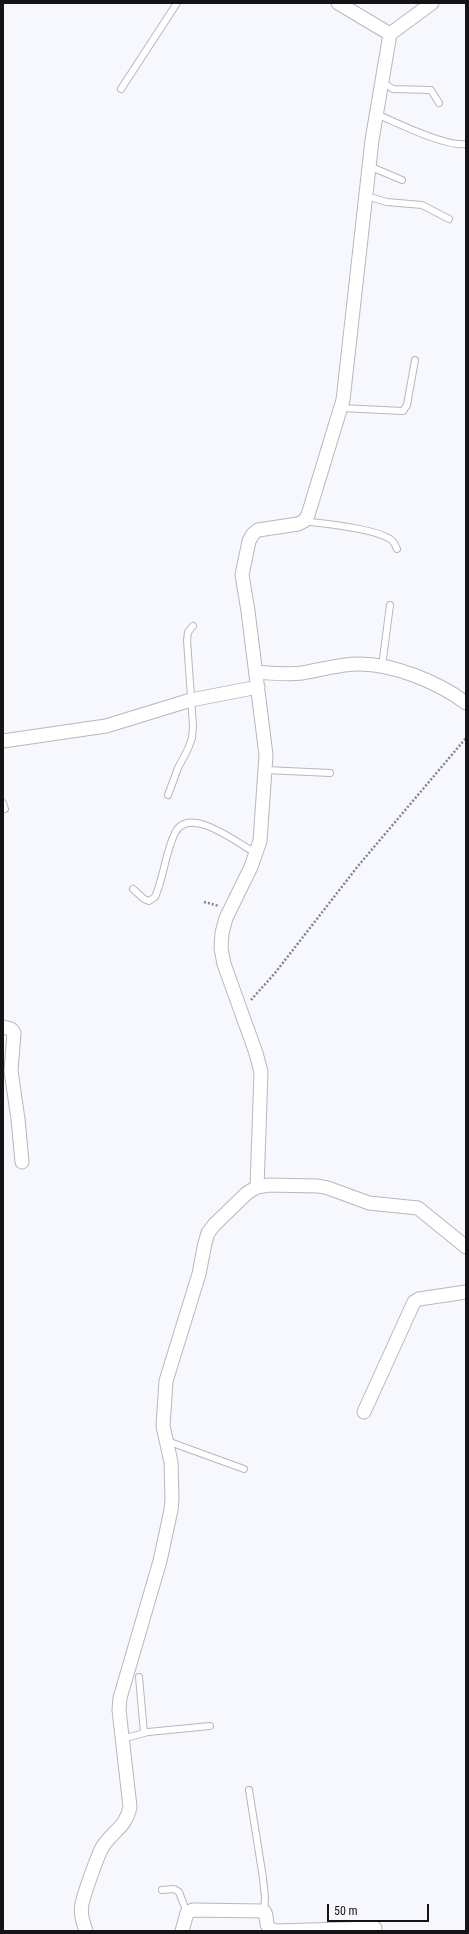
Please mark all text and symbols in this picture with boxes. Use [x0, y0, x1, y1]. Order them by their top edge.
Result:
scale bar [329, 1896, 431, 1922]
text: 50 m [334, 1904, 358, 1918]

